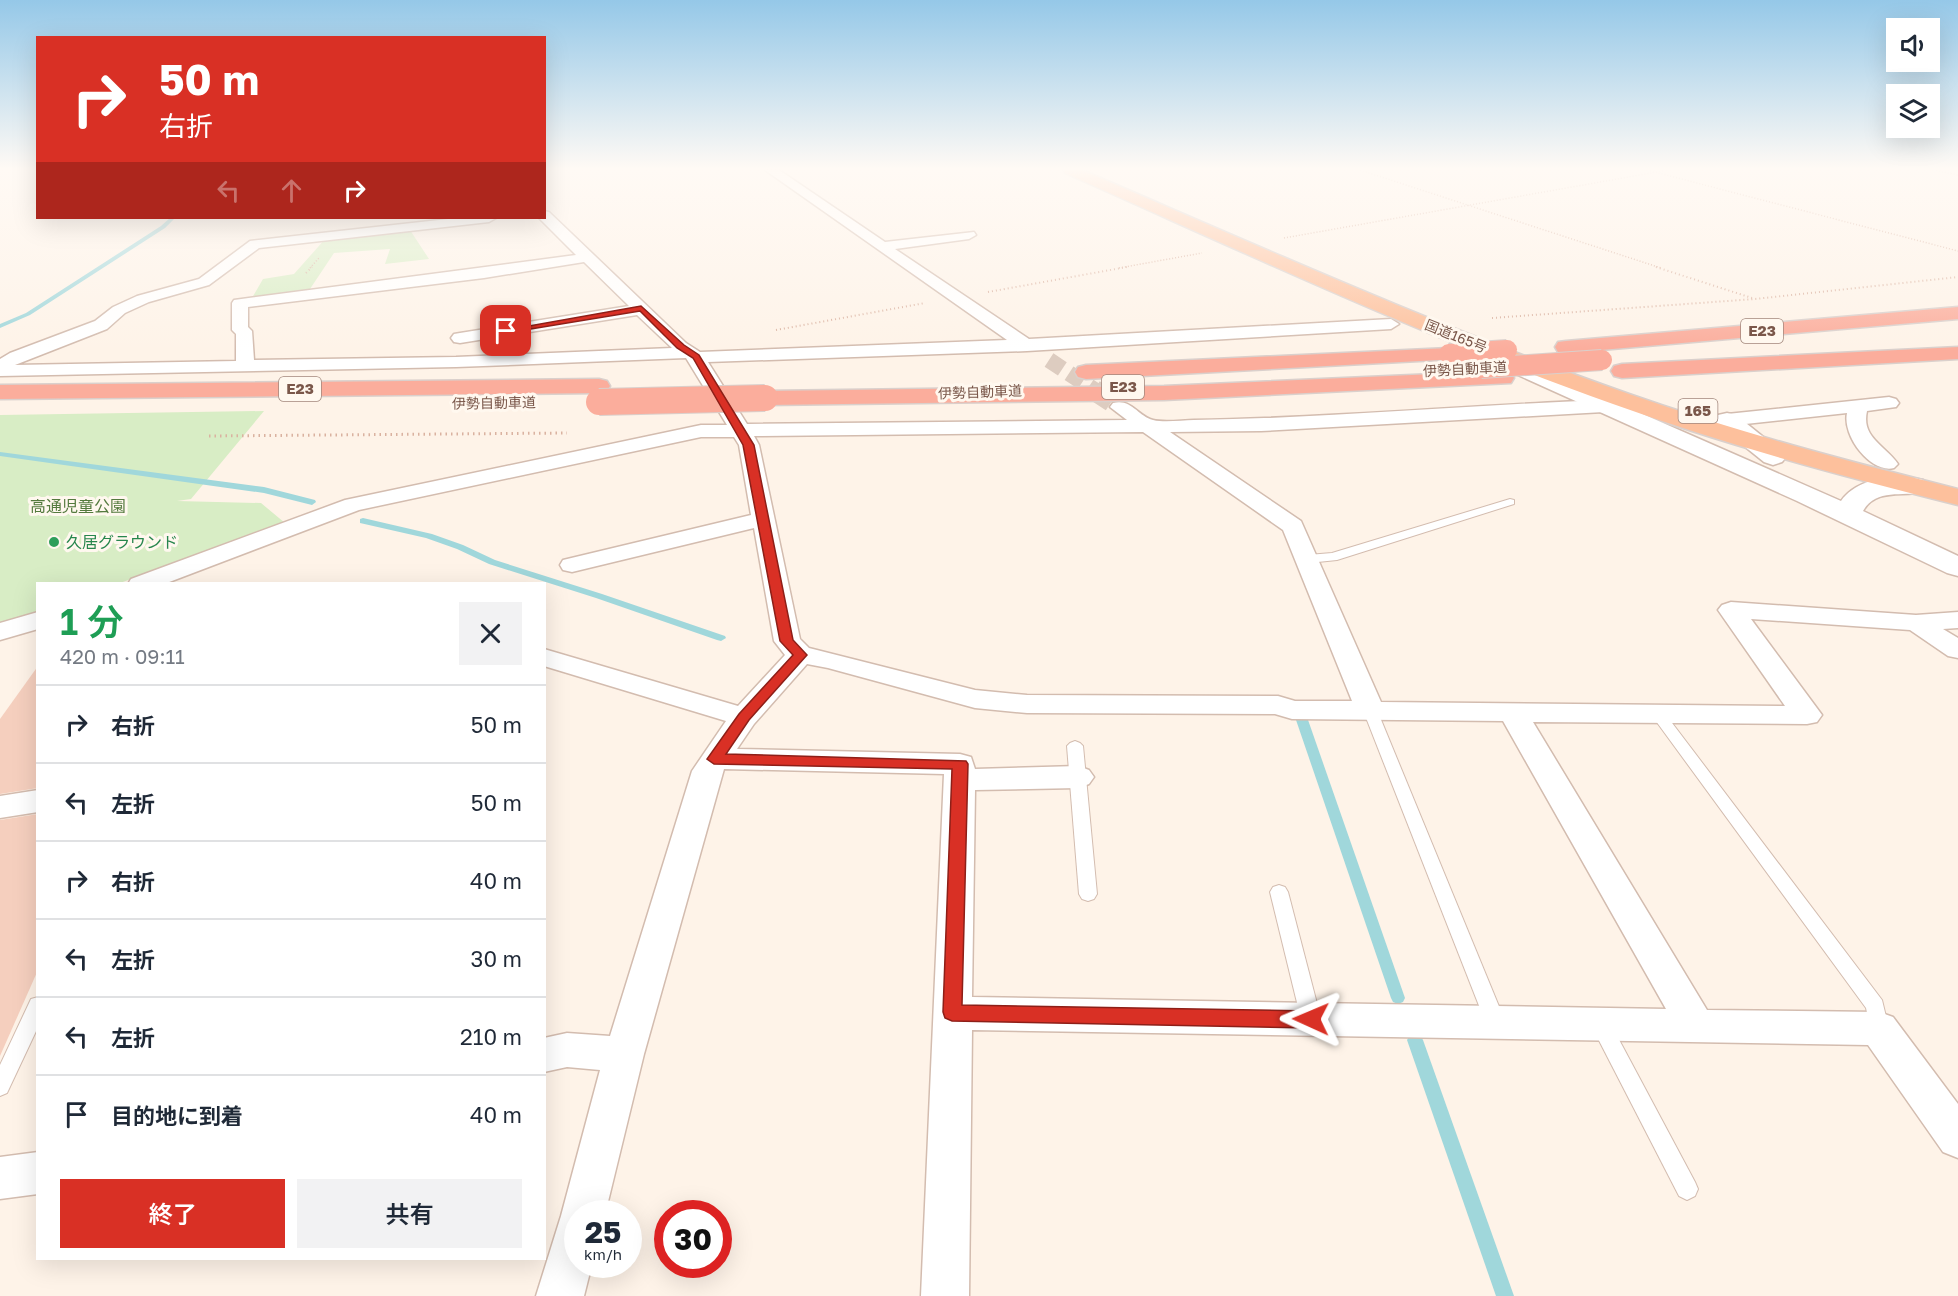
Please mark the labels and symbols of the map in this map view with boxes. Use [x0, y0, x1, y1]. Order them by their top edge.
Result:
pin [480, 305, 531, 356]
street label: 国道165号 [1423, 315, 1490, 356]
road number: E23 [1741, 319, 1783, 343]
street label: 伊勢自動車道 [1423, 358, 1507, 379]
road number: E23 [1102, 375, 1144, 399]
road number: E23 [279, 377, 321, 401]
street label: 伊勢自動車道 [938, 382, 1022, 401]
street label: 伊勢自動車道 [452, 393, 536, 412]
road number: 165 [1678, 399, 1718, 423]
park label: 高通児童公園 [30, 496, 126, 516]
place label: 久居グラウンド [66, 532, 178, 552]
marker: 久居グラウンド [47, 535, 61, 549]
position arrow [1279, 987, 1343, 1051]
speed limit sign: 30 [654, 1200, 732, 1278]

